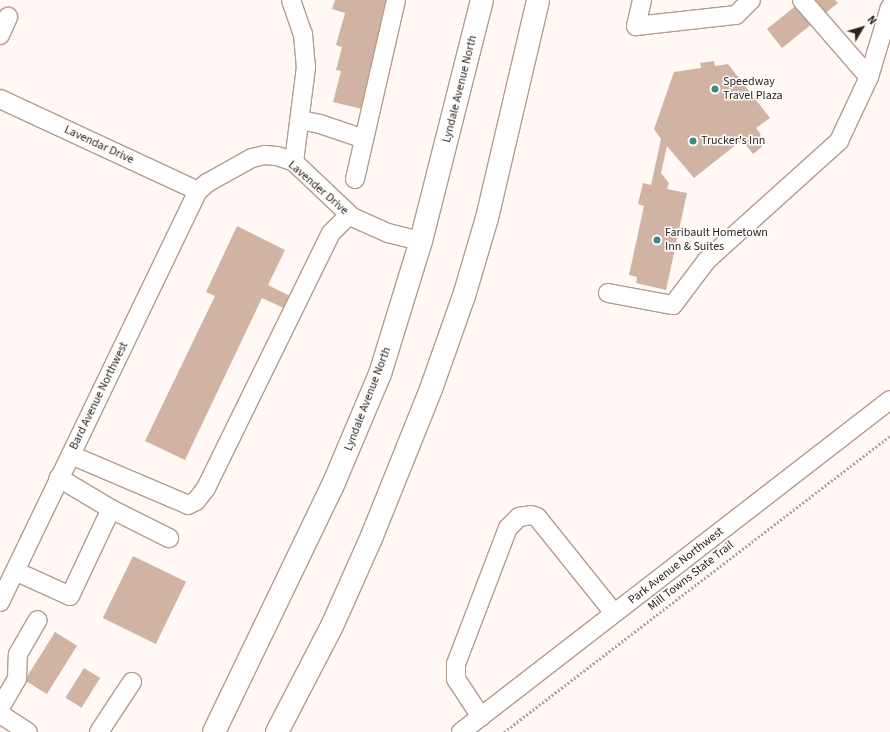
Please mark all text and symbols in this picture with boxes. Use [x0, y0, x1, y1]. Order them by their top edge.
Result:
north arrow [842, 8, 882, 48]
text: N [864, 13, 880, 28]
street label: Lyndale Avenue North [440, 34, 480, 144]
place label: Speedway Travel Plaza [723, 75, 783, 103]
marker: Speedway Travel Plaza [710, 84, 720, 94]
street label: Lavendar Drive [62, 123, 136, 167]
place label: Trucker's Inn [701, 134, 765, 148]
marker: Trucker's Inn [688, 136, 698, 146]
street label: Lavender Drive [285, 158, 351, 218]
place label: Faribault Hometown Inn & Suites [665, 226, 768, 254]
marker: Faribault Hometown Inn & Suites [652, 235, 662, 245]
street label: Bard Avenue Northwest [67, 340, 131, 452]
street label: Lyndale Avenue North [342, 345, 394, 453]
street label: Park Avenue Northwest [626, 524, 726, 608]
street label: Mill Towns State Trail [645, 538, 737, 614]

